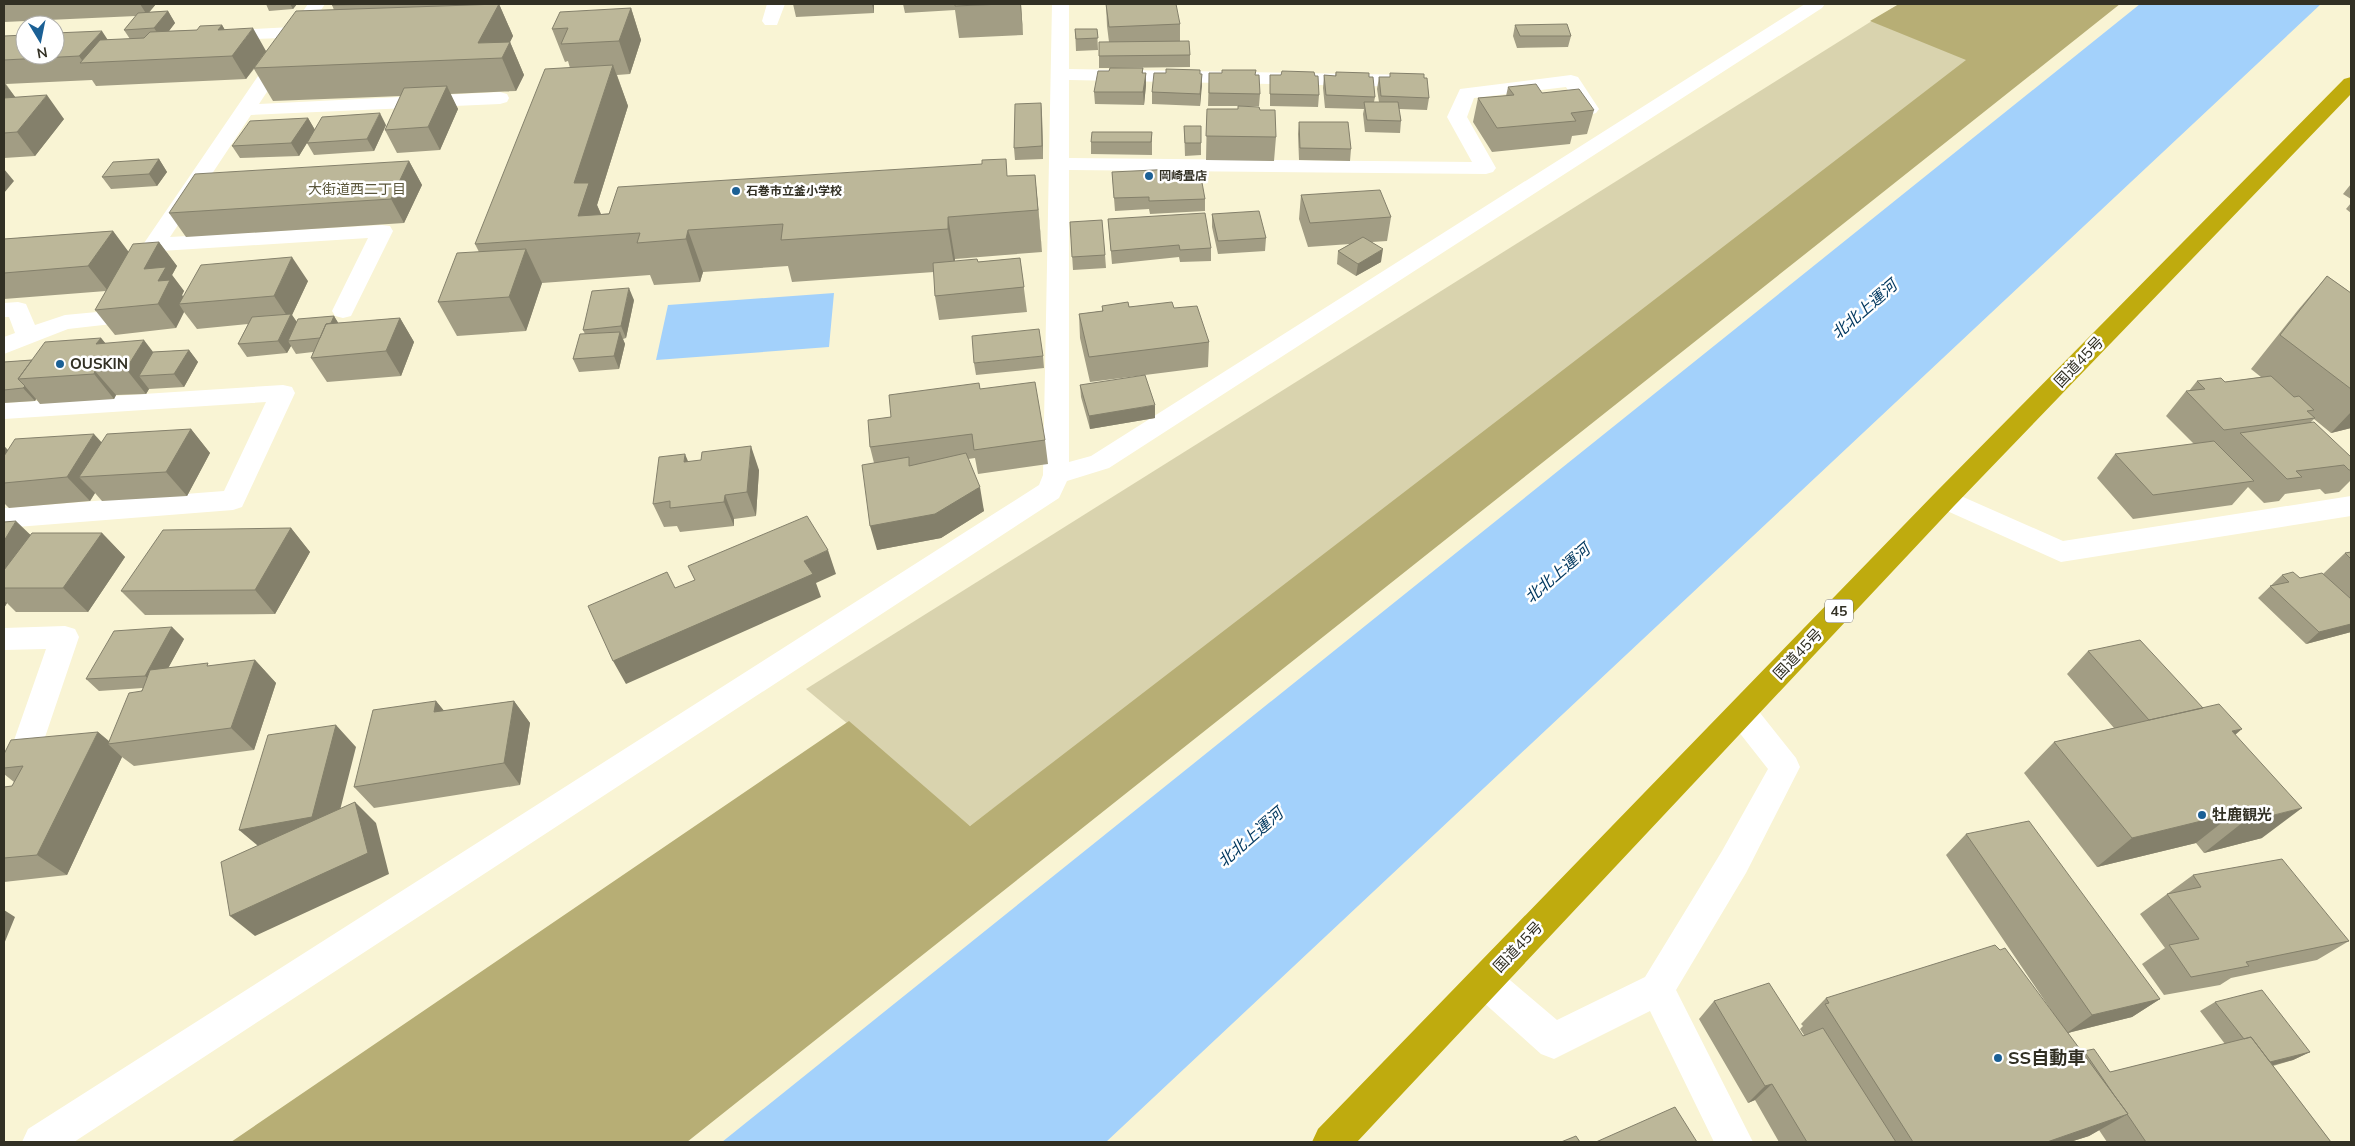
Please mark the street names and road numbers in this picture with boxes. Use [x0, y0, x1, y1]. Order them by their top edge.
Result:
street label: 国道45号 [2050, 332, 2107, 391]
road number: 45 [1825, 600, 1853, 622]
street label: 国道45号 [1769, 624, 1826, 683]
street label: 国道45号 [1489, 917, 1546, 976]

